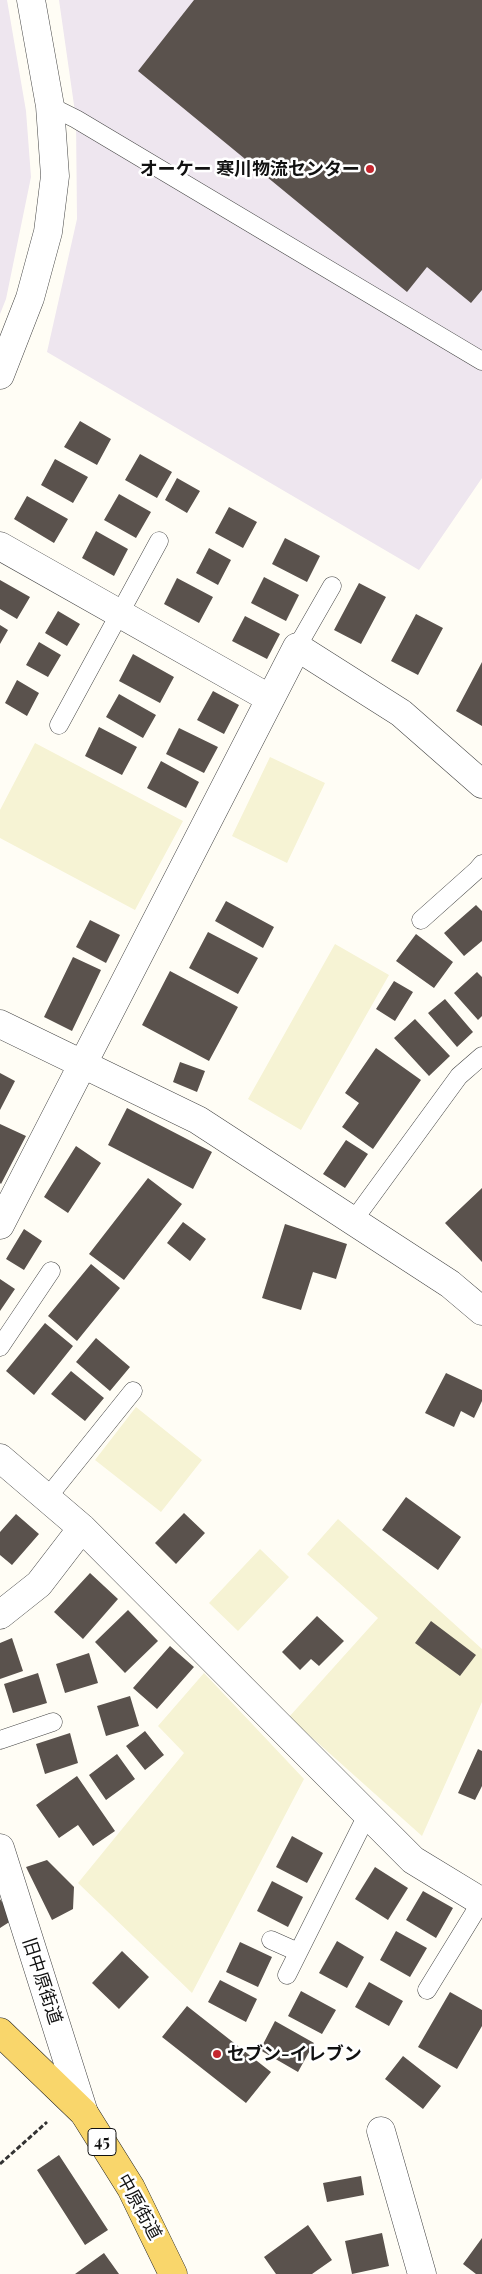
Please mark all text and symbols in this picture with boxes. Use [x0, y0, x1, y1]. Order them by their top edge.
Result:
place label: オーケー 寒川物流センター [140, 158, 360, 180]
marker: オーケー 寒川物流センター [364, 163, 376, 175]
street label: 旧中原街道 [18, 1935, 66, 2027]
place label: セブン-イレブン [227, 2043, 362, 2065]
marker: セブン-イレブン [211, 2048, 223, 2060]
road number: 45 [88, 2128, 116, 2156]
street label: 中原街道 [112, 2170, 166, 2244]

